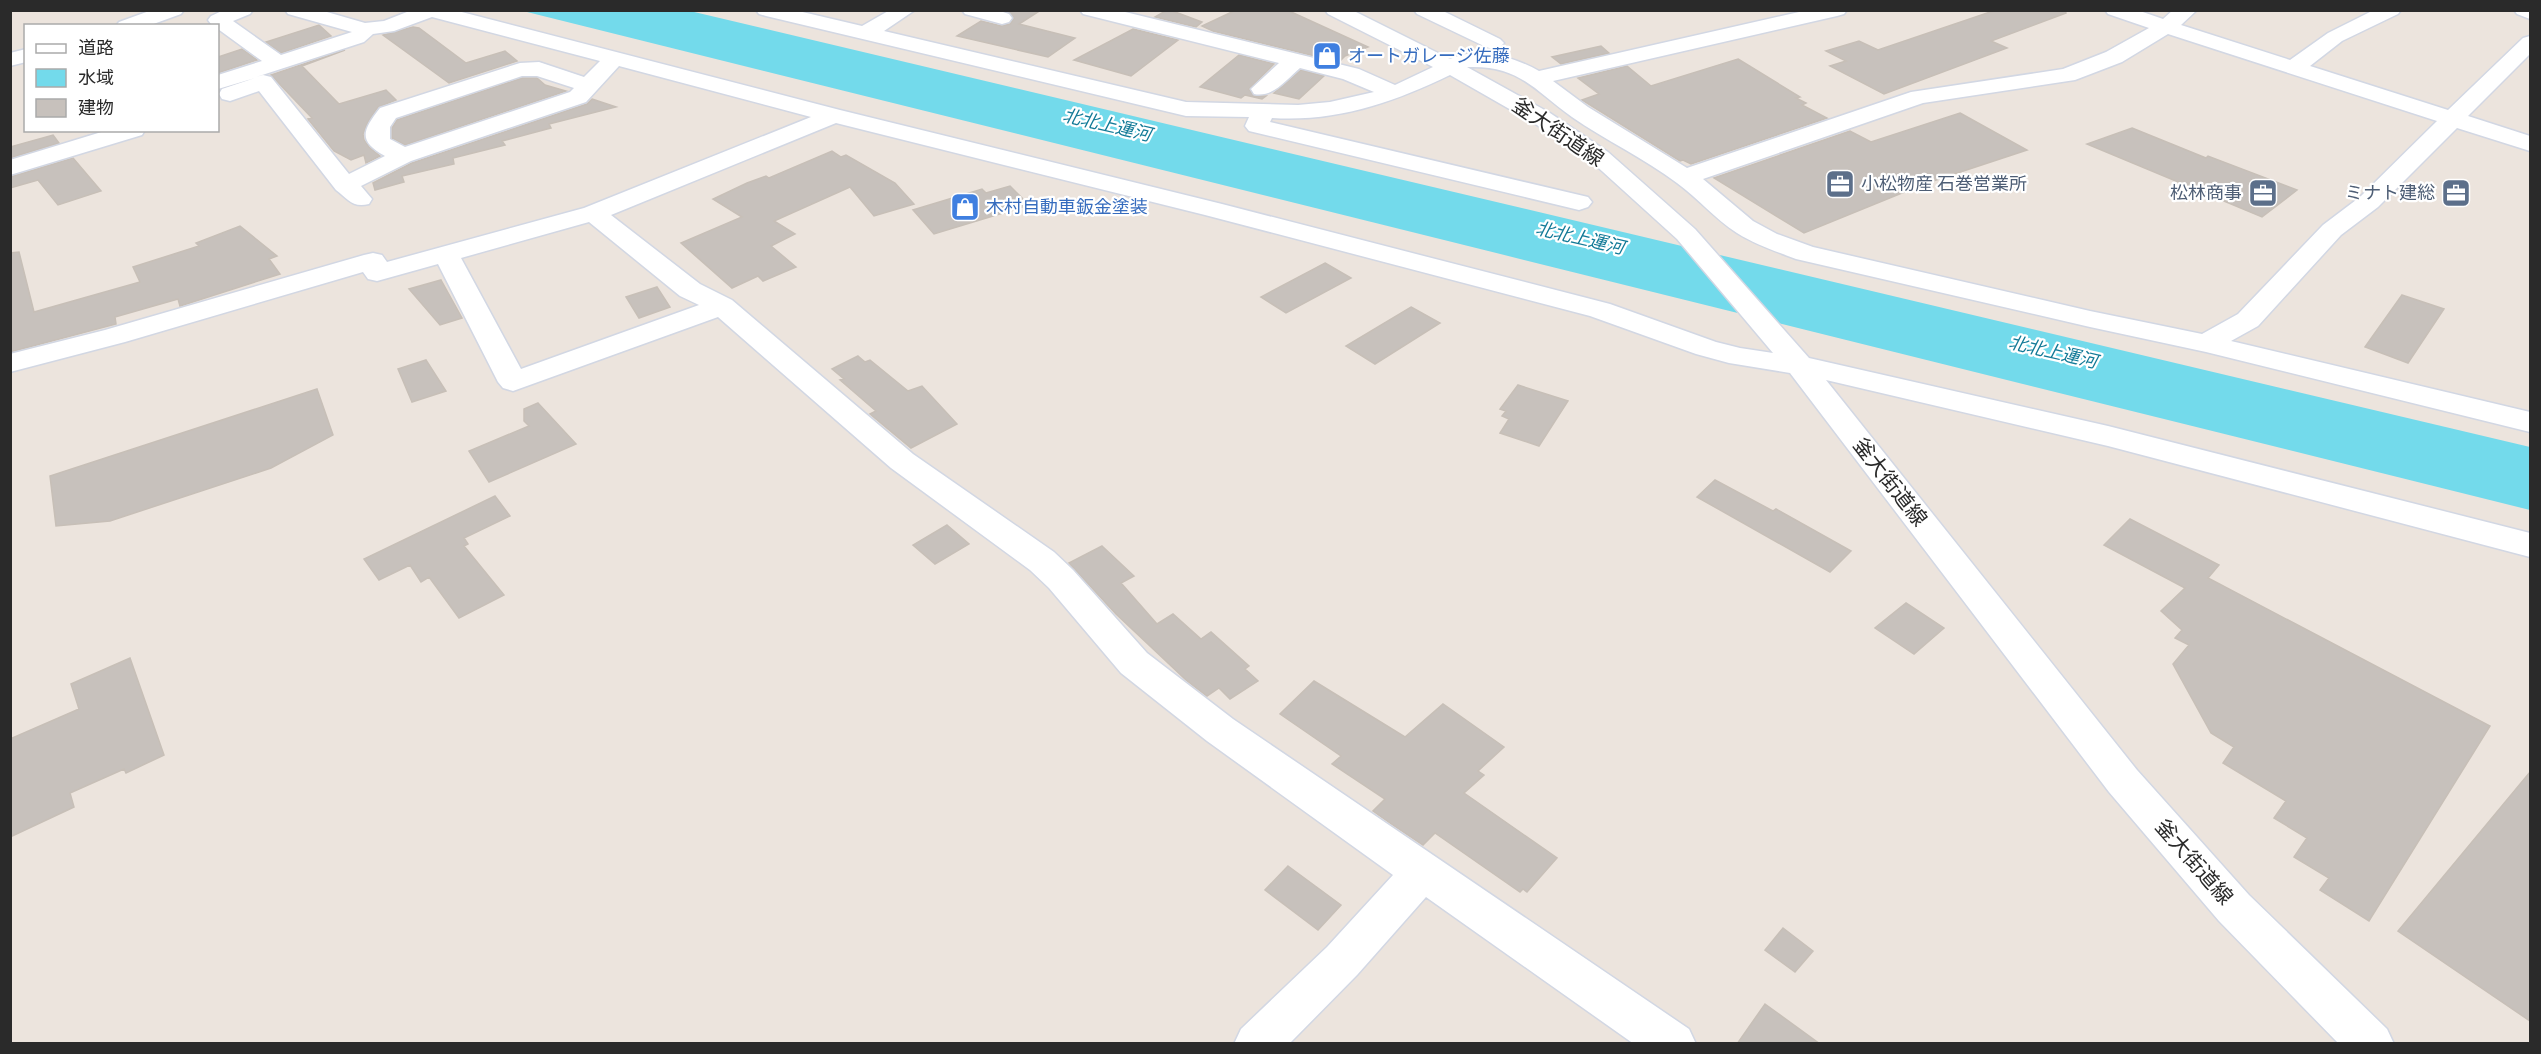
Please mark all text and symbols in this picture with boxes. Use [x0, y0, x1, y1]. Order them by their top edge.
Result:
legend [24, 24, 219, 132]
text: 道路 [78, 37, 114, 57]
shop icon: オートガレージ佐藤 [1311, 40, 1343, 72]
place label: オートガレージ佐藤 [1348, 45, 1510, 65]
text: 水域 [78, 67, 114, 87]
street label: 釜大街道線 [1508, 92, 1609, 170]
text: 建物 [78, 97, 114, 117]
water label: 北北上運河 [1061, 104, 1156, 145]
office icon: 小松物産 石巻営業所 [1824, 168, 1856, 200]
place label: 小松物産 石巻営業所 [1861, 173, 2027, 193]
office icon: 松林商事 [2247, 177, 2279, 209]
office icon: ミナト建総 [2440, 177, 2472, 209]
place label: 松林商事 [2170, 182, 2242, 202]
place label: ミナト建総 [2345, 182, 2435, 202]
shop icon: 木村自動車鈑金塗装 [949, 191, 981, 223]
place label: 木村自動車鈑金塗装 [986, 196, 1148, 216]
water label: 北北上運河 [1534, 217, 1629, 258]
water label: 北北上運河 [2007, 331, 2102, 372]
street label: 釜大街道線 [1849, 433, 1933, 530]
street label: 釜大街道線 [2151, 814, 2238, 909]

